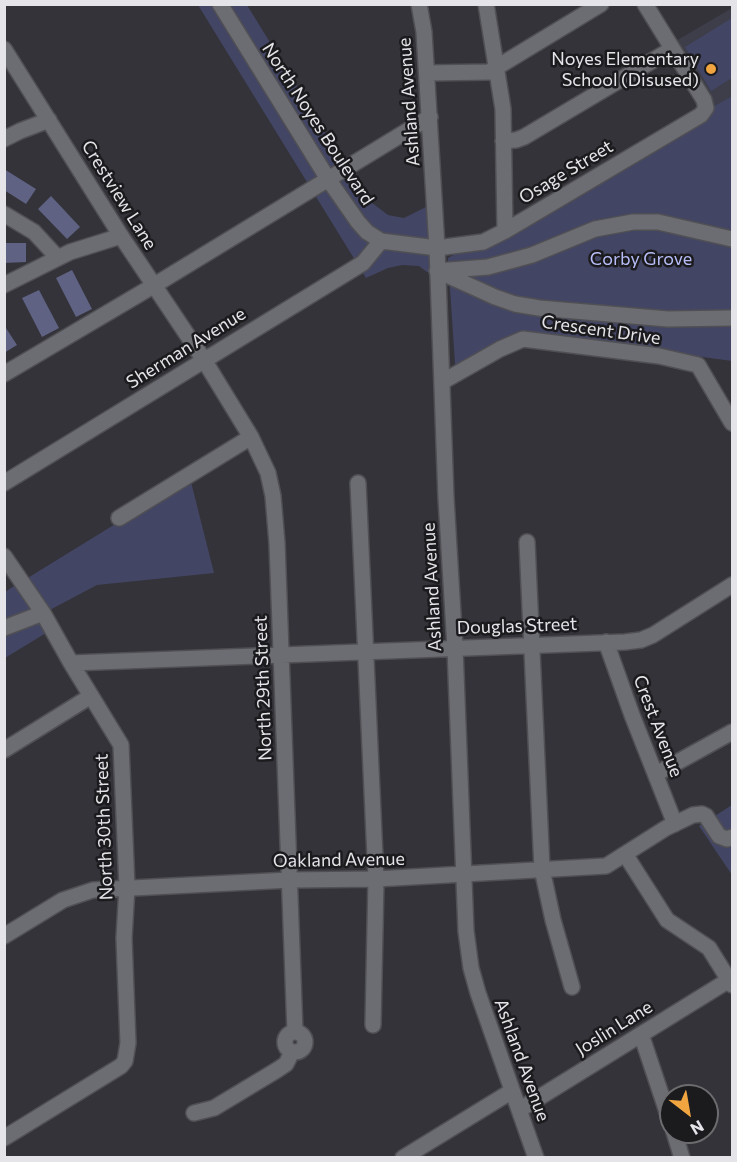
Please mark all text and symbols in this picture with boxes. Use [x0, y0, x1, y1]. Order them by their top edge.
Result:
street label: Ashland Avenue [394, 37, 424, 167]
street label: North Noyes Boulevard [258, 39, 378, 209]
place label: Noyes Elementary School (Disused) [551, 48, 699, 90]
marker: Noyes Elementary School (Disused) [704, 62, 718, 76]
street label: Crestview Lane [77, 136, 161, 254]
street label: Osage Street [515, 136, 617, 208]
park label: Corby Grove [590, 248, 692, 270]
street label: Sherman Avenue [122, 303, 250, 393]
street label: Crescent Drive [540, 311, 662, 349]
street label: Ashland Avenue [418, 522, 446, 652]
street label: Douglas Street [456, 613, 578, 639]
street label: North 29th Street [250, 615, 276, 761]
street label: Crest Avenue [629, 672, 687, 780]
street label: North 30th Street [91, 753, 117, 901]
street label: Oakland Avenue [273, 848, 405, 872]
street label: Ashland Avenue [490, 996, 554, 1124]
street label: Joslin Lane [572, 996, 656, 1060]
north arrow [659, 1084, 719, 1144]
text: N [687, 1117, 708, 1139]

